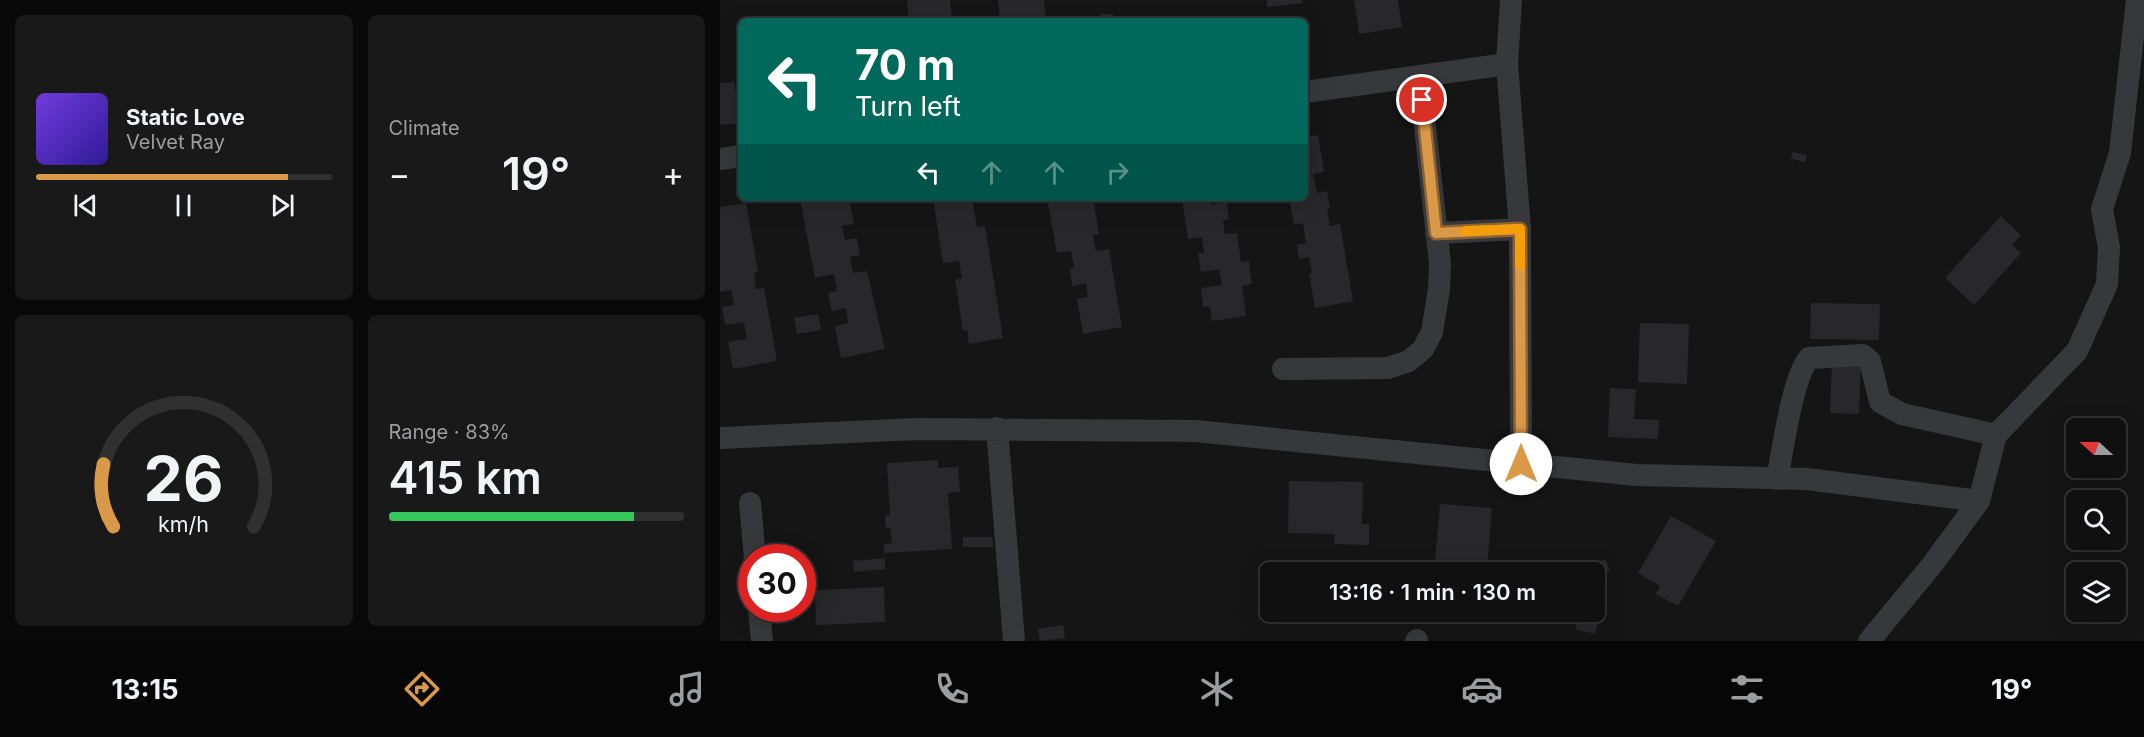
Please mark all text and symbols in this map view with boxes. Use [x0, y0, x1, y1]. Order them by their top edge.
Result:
text: 70 m [855, 39, 955, 90]
icon: left [756, 42, 834, 120]
pin [1396, 74, 1447, 125]
icon: arrive [1405, 83, 1438, 116]
text: Turn left [855, 90, 961, 123]
text: Static Love [126, 104, 245, 130]
text: Climate [389, 116, 460, 140]
text: Velvet Ray [126, 130, 225, 154]
text: 19° [502, 146, 570, 201]
text: − [389, 154, 410, 194]
text: + [662, 154, 684, 194]
icon: left [912, 156, 945, 189]
icon: ahead [975, 156, 1008, 189]
icon: ahead [1038, 156, 1071, 189]
icon: right [1101, 156, 1134, 189]
icon: previous [69, 189, 102, 222]
icon: pause [167, 189, 200, 222]
icon: next [266, 189, 299, 222]
north arrow [2066, 418, 2126, 478]
map controls [2066, 418, 2126, 622]
text: Range · 83% [389, 420, 510, 444]
position arrow [1489, 432, 1553, 496]
text: 26 [144, 441, 224, 516]
text: 415 km [389, 450, 542, 505]
button: search [2066, 490, 2126, 550]
text: km/h [158, 512, 209, 538]
speed limit sign: 30 [738, 544, 816, 622]
button: layers [2066, 562, 2126, 622]
text: 13:16 · 1 min · 130 m [1329, 579, 1536, 605]
icon: directions [401, 668, 443, 710]
icon: music [666, 668, 708, 710]
icon: phone [931, 668, 973, 710]
icon: climate [1196, 668, 1238, 710]
icon: car [1461, 668, 1503, 710]
icon: filters [1726, 668, 1768, 710]
text: 13:15 [111, 673, 178, 706]
text: 19° [1991, 673, 2033, 706]

